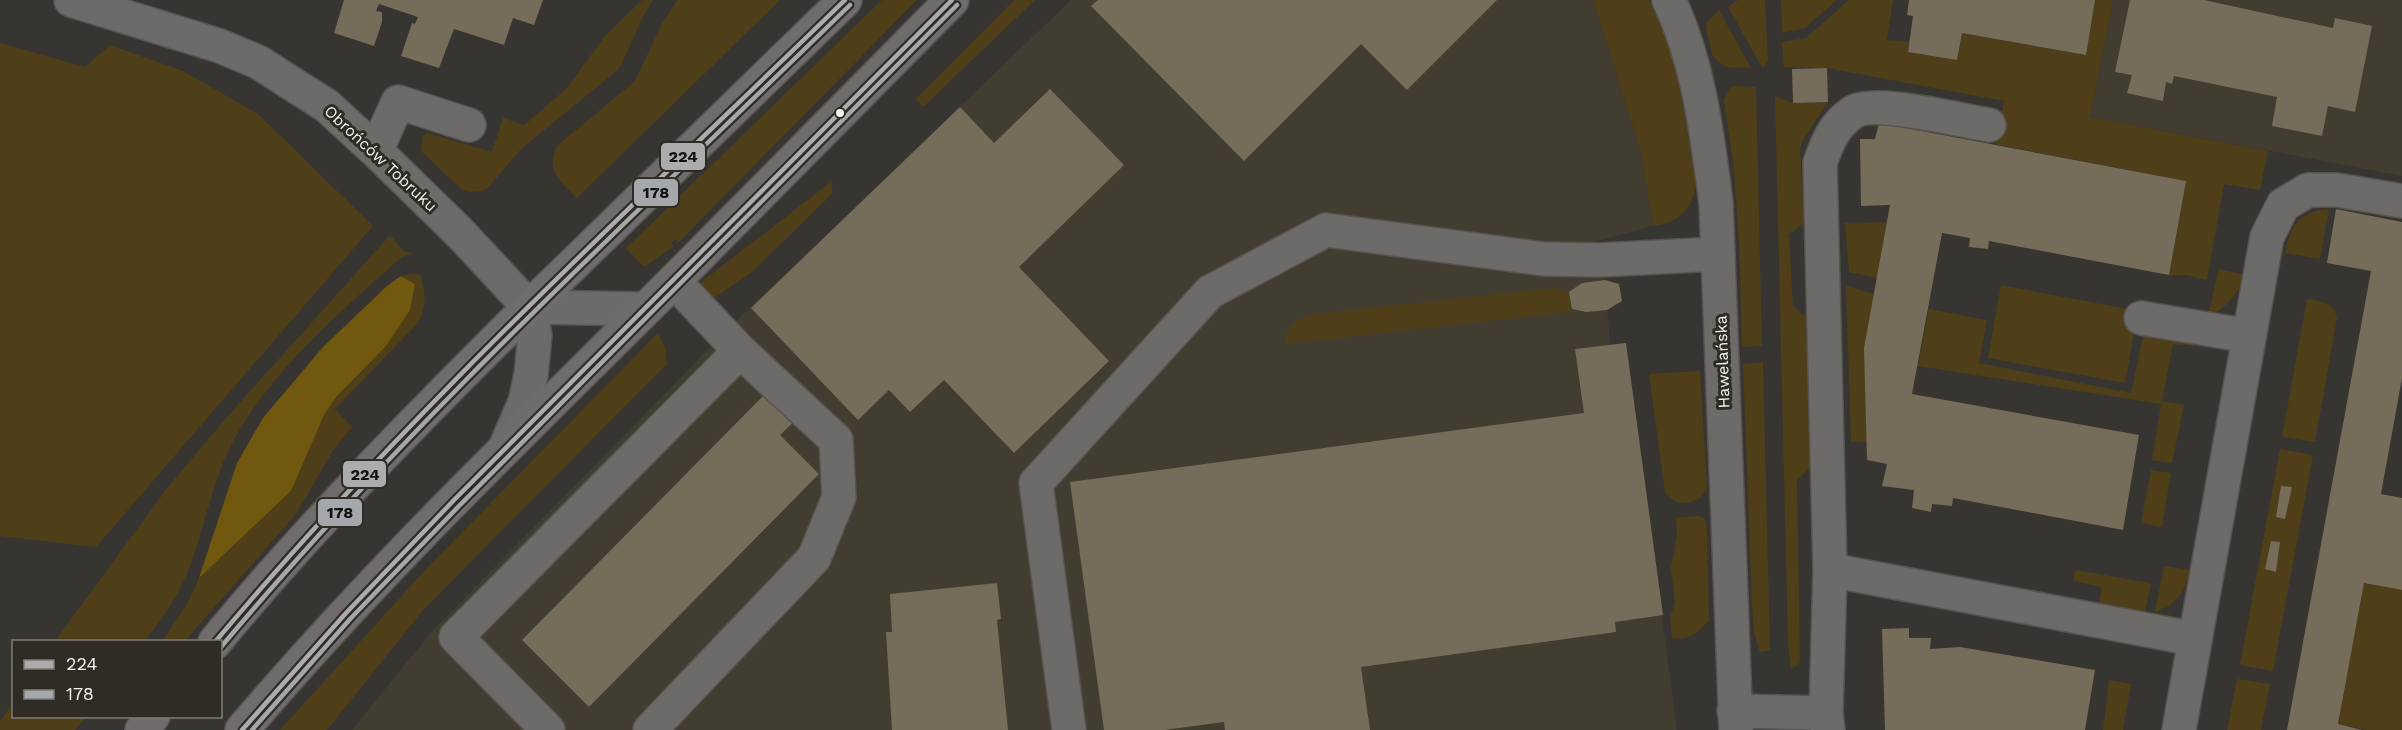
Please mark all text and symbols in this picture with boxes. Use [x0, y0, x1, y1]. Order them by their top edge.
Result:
street label: Obrońców Tobruku [320, 101, 441, 215]
unlabelled marker [834, 107, 846, 119]
line badge: 224 [660, 142, 706, 171]
text: 224 [668, 147, 698, 166]
line badge: 178 [633, 178, 679, 207]
text: 178 [643, 183, 669, 202]
street label: Hawelańska [1711, 315, 1734, 409]
line badge: 224 [342, 460, 387, 488]
text: 224 [350, 465, 380, 484]
line badge: 178 [317, 498, 363, 527]
text: 178 [327, 503, 353, 522]
legend [12, 640, 222, 718]
text: 224 [66, 653, 97, 674]
text: 178 [66, 683, 94, 704]

